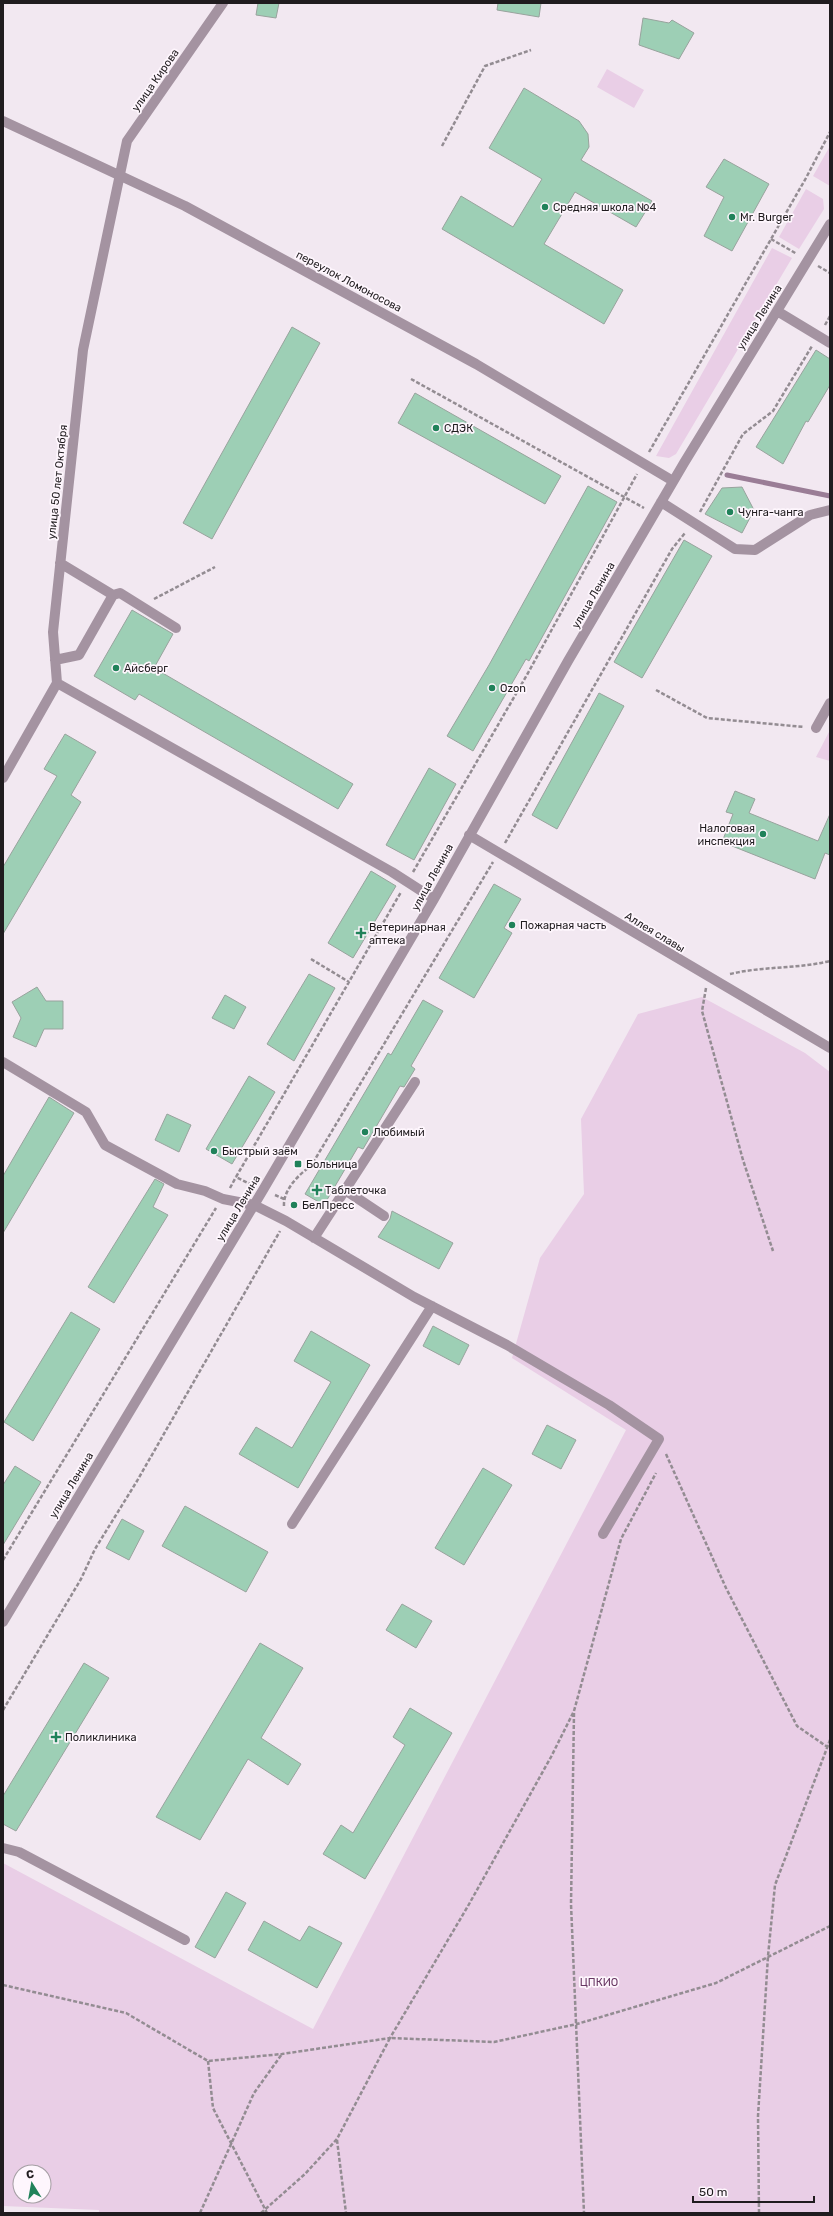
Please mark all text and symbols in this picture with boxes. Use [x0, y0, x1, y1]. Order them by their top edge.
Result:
street label: улица Кирова [129, 47, 182, 114]
place label: Средняя школа №4 [553, 201, 656, 214]
marker: Средняя школа №4 [540, 202, 550, 212]
place label: Mr. Burger [740, 211, 794, 224]
marker: Mr. Burger [727, 212, 737, 222]
street label: переулок Ломоносова [294, 248, 404, 315]
street label: улица Ленина [734, 282, 785, 352]
place label: СДЭК [444, 422, 473, 435]
marker: СДЭК [431, 423, 441, 433]
street label: улица 50 лет Октября [45, 424, 70, 540]
place label: Чунга-чанга [738, 506, 804, 519]
marker: Чунга-чанга [725, 507, 735, 517]
street label: улица Ленина [569, 560, 618, 631]
place label: Айсберг [124, 662, 168, 675]
marker: Айсберг [111, 663, 121, 673]
place label: Ozon [500, 682, 526, 695]
marker: Ozon [487, 683, 497, 693]
place label: Налоговая инспекция [697, 822, 755, 848]
marker: Налоговая инспекция [758, 829, 768, 839]
street label: улица Ленина [409, 842, 456, 913]
street label: Аллея славы [622, 909, 687, 955]
place label: Пожарная часть [520, 919, 607, 932]
marker: Пожарная часть [507, 920, 517, 930]
place label: Ветеринарная аптека [369, 921, 446, 947]
marker: Ветеринарная аптека [356, 928, 366, 938]
place label: Любимый [373, 1126, 425, 1139]
marker: Любимый [360, 1127, 370, 1137]
place label: Быстрый заём [222, 1145, 298, 1158]
marker: Быстрый заём [209, 1146, 219, 1156]
place label: Больница [306, 1158, 357, 1171]
marker: Больница [293, 1159, 303, 1169]
street label: улица Ленина [214, 1173, 263, 1244]
place label: Таблеточка [325, 1184, 386, 1197]
marker: Таблеточка [312, 1185, 322, 1195]
place label: БелПресс [302, 1199, 354, 1212]
marker: БелПресс [289, 1200, 299, 1210]
street label: улица Ленина [47, 1450, 96, 1521]
marker: Поликлиника [50, 1731, 62, 1743]
place label: Поликлиника [65, 1731, 136, 1744]
park label: ЦПКИО [580, 1976, 618, 1989]
north arrow [12, 2164, 52, 2204]
text: С [25, 2168, 35, 2182]
scale bar [693, 2178, 814, 2204]
text: 50 m [699, 2185, 727, 2199]

